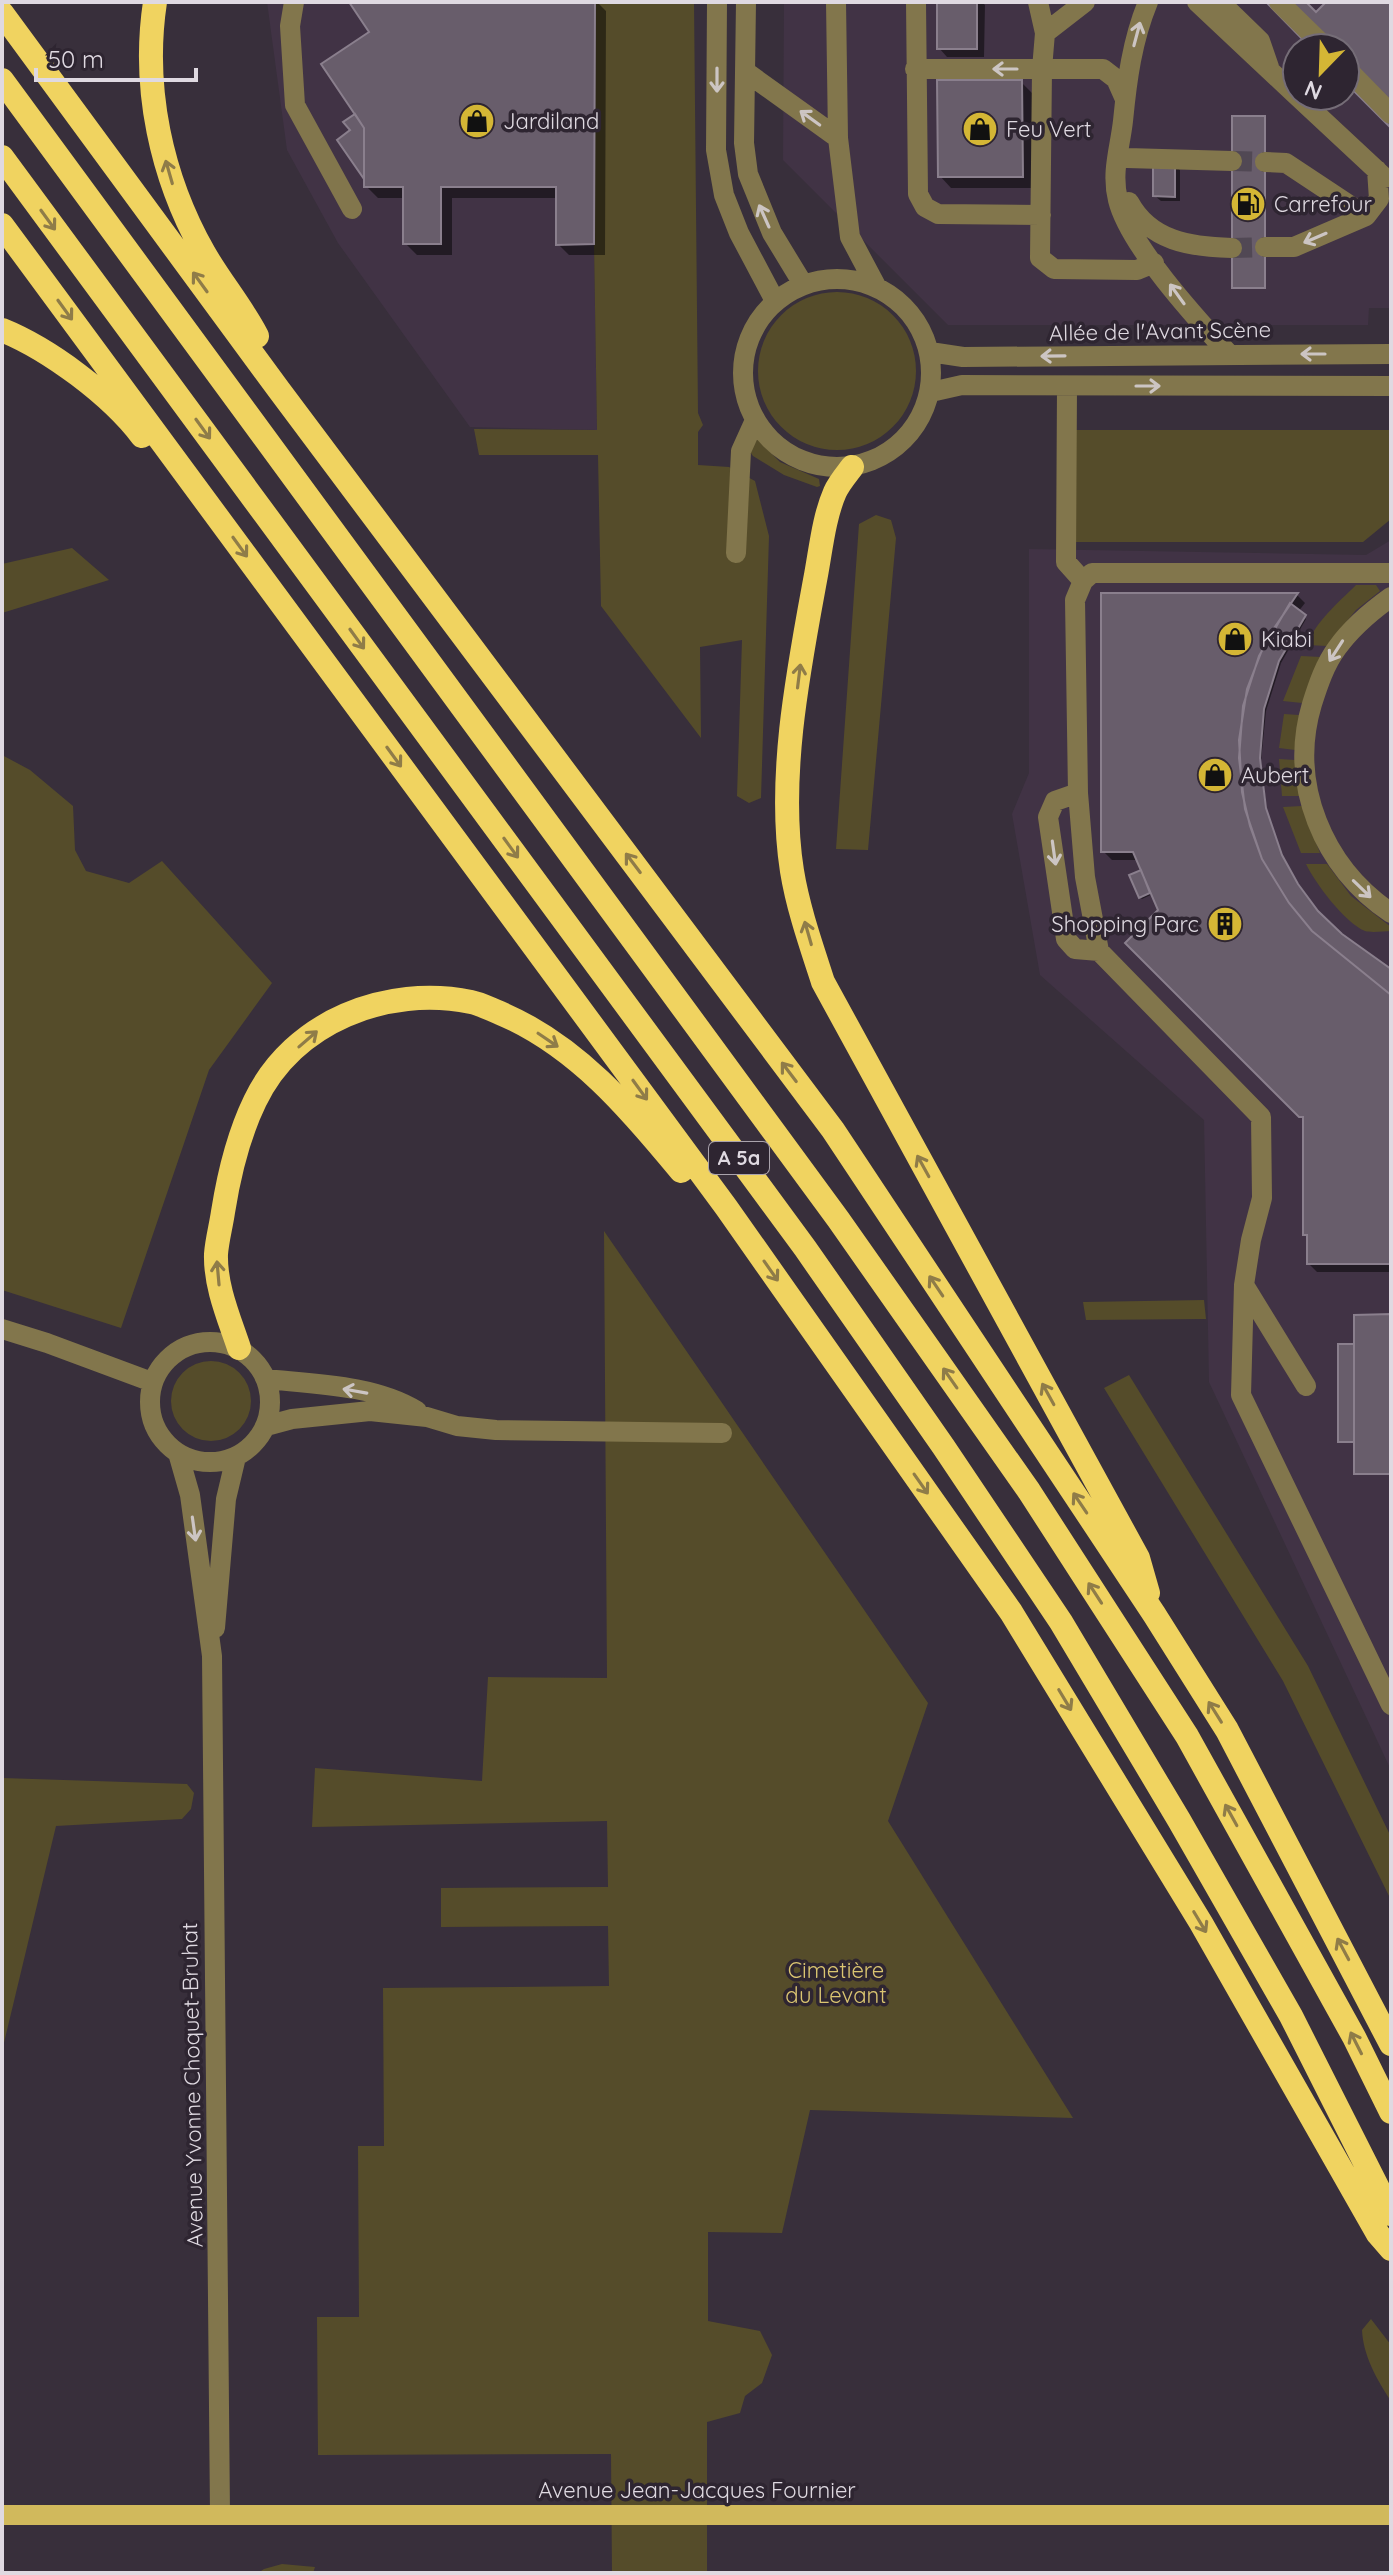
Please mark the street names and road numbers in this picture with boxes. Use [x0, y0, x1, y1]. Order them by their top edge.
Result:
street label: Allée de l'Avant Scène [1049, 315, 1271, 347]
road number: A 5a [709, 1142, 769, 1174]
street label: Avenue Yvonne Choquet-Bruhat [175, 1922, 209, 2248]
street label: Avenue Jean-Jacques Fournier [538, 2476, 856, 2504]

